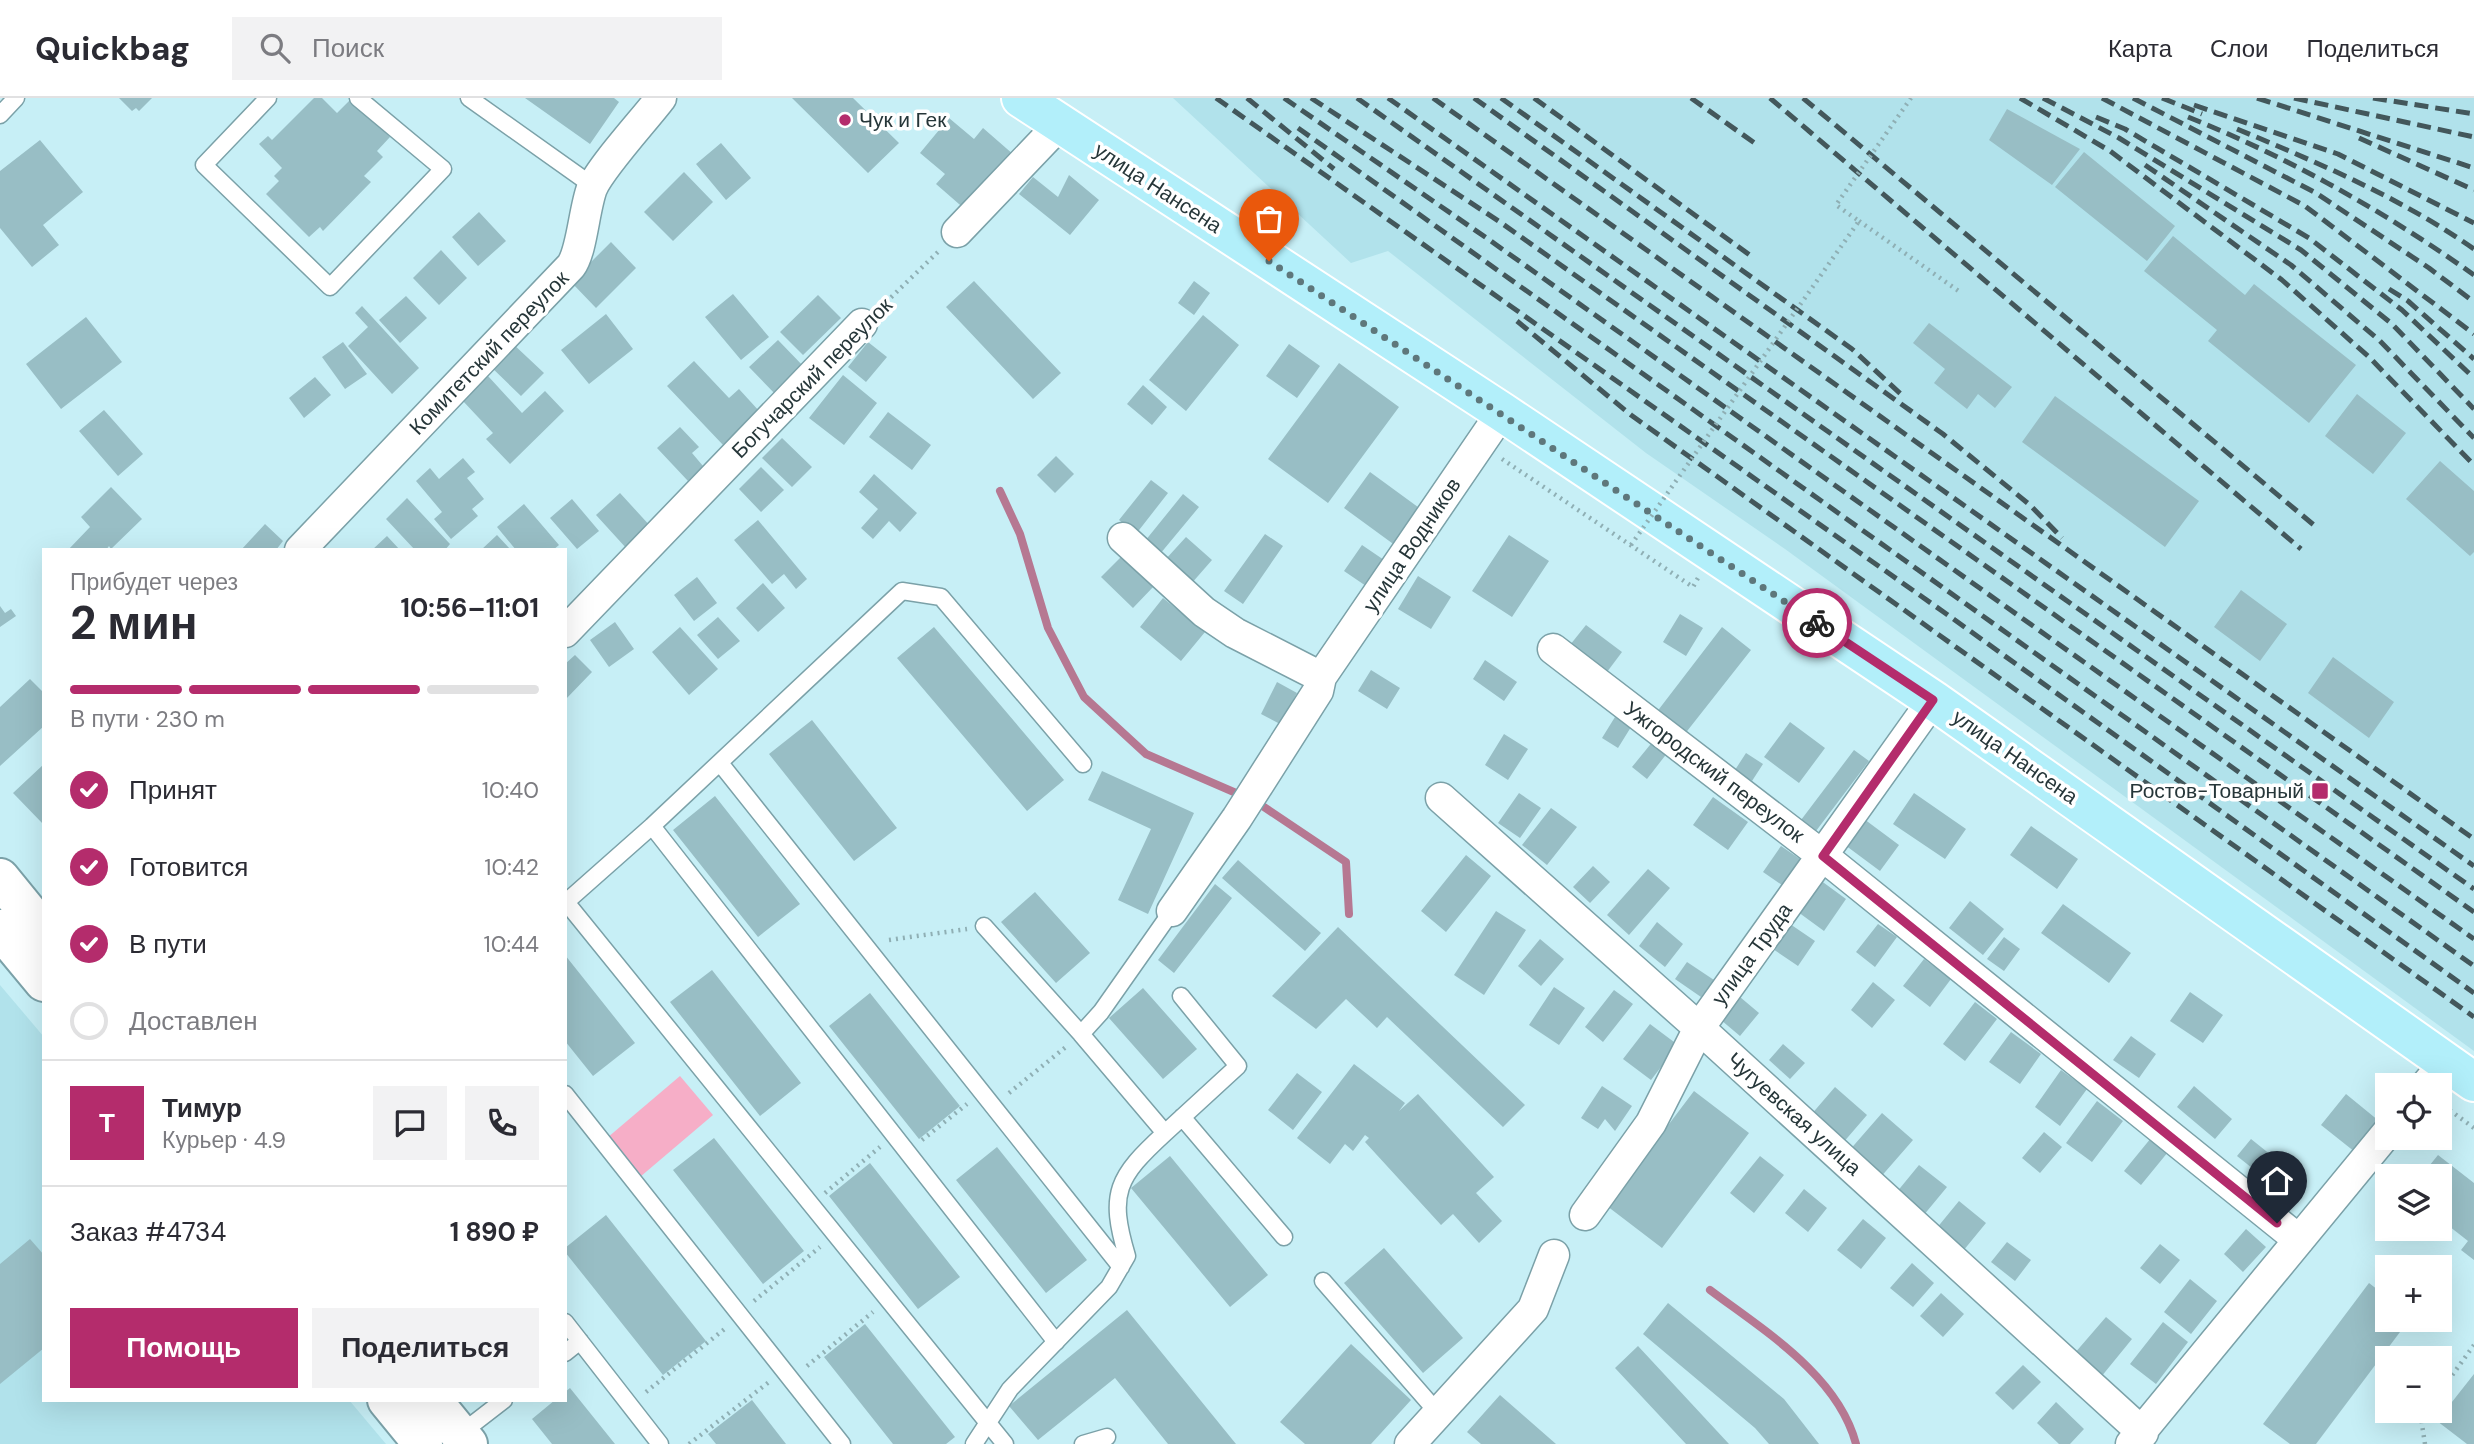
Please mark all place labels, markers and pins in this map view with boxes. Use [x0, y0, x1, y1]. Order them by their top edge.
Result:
place label: Чук и Гек [859, 106, 947, 134]
marker: Чук и Гек [837, 112, 853, 128]
pin [1239, 189, 1299, 261]
place label: Ростов-Товарный [2130, 777, 2304, 805]
marker: Ростов-Товарный [2310, 781, 2330, 801]
pin [2247, 1151, 2307, 1223]

